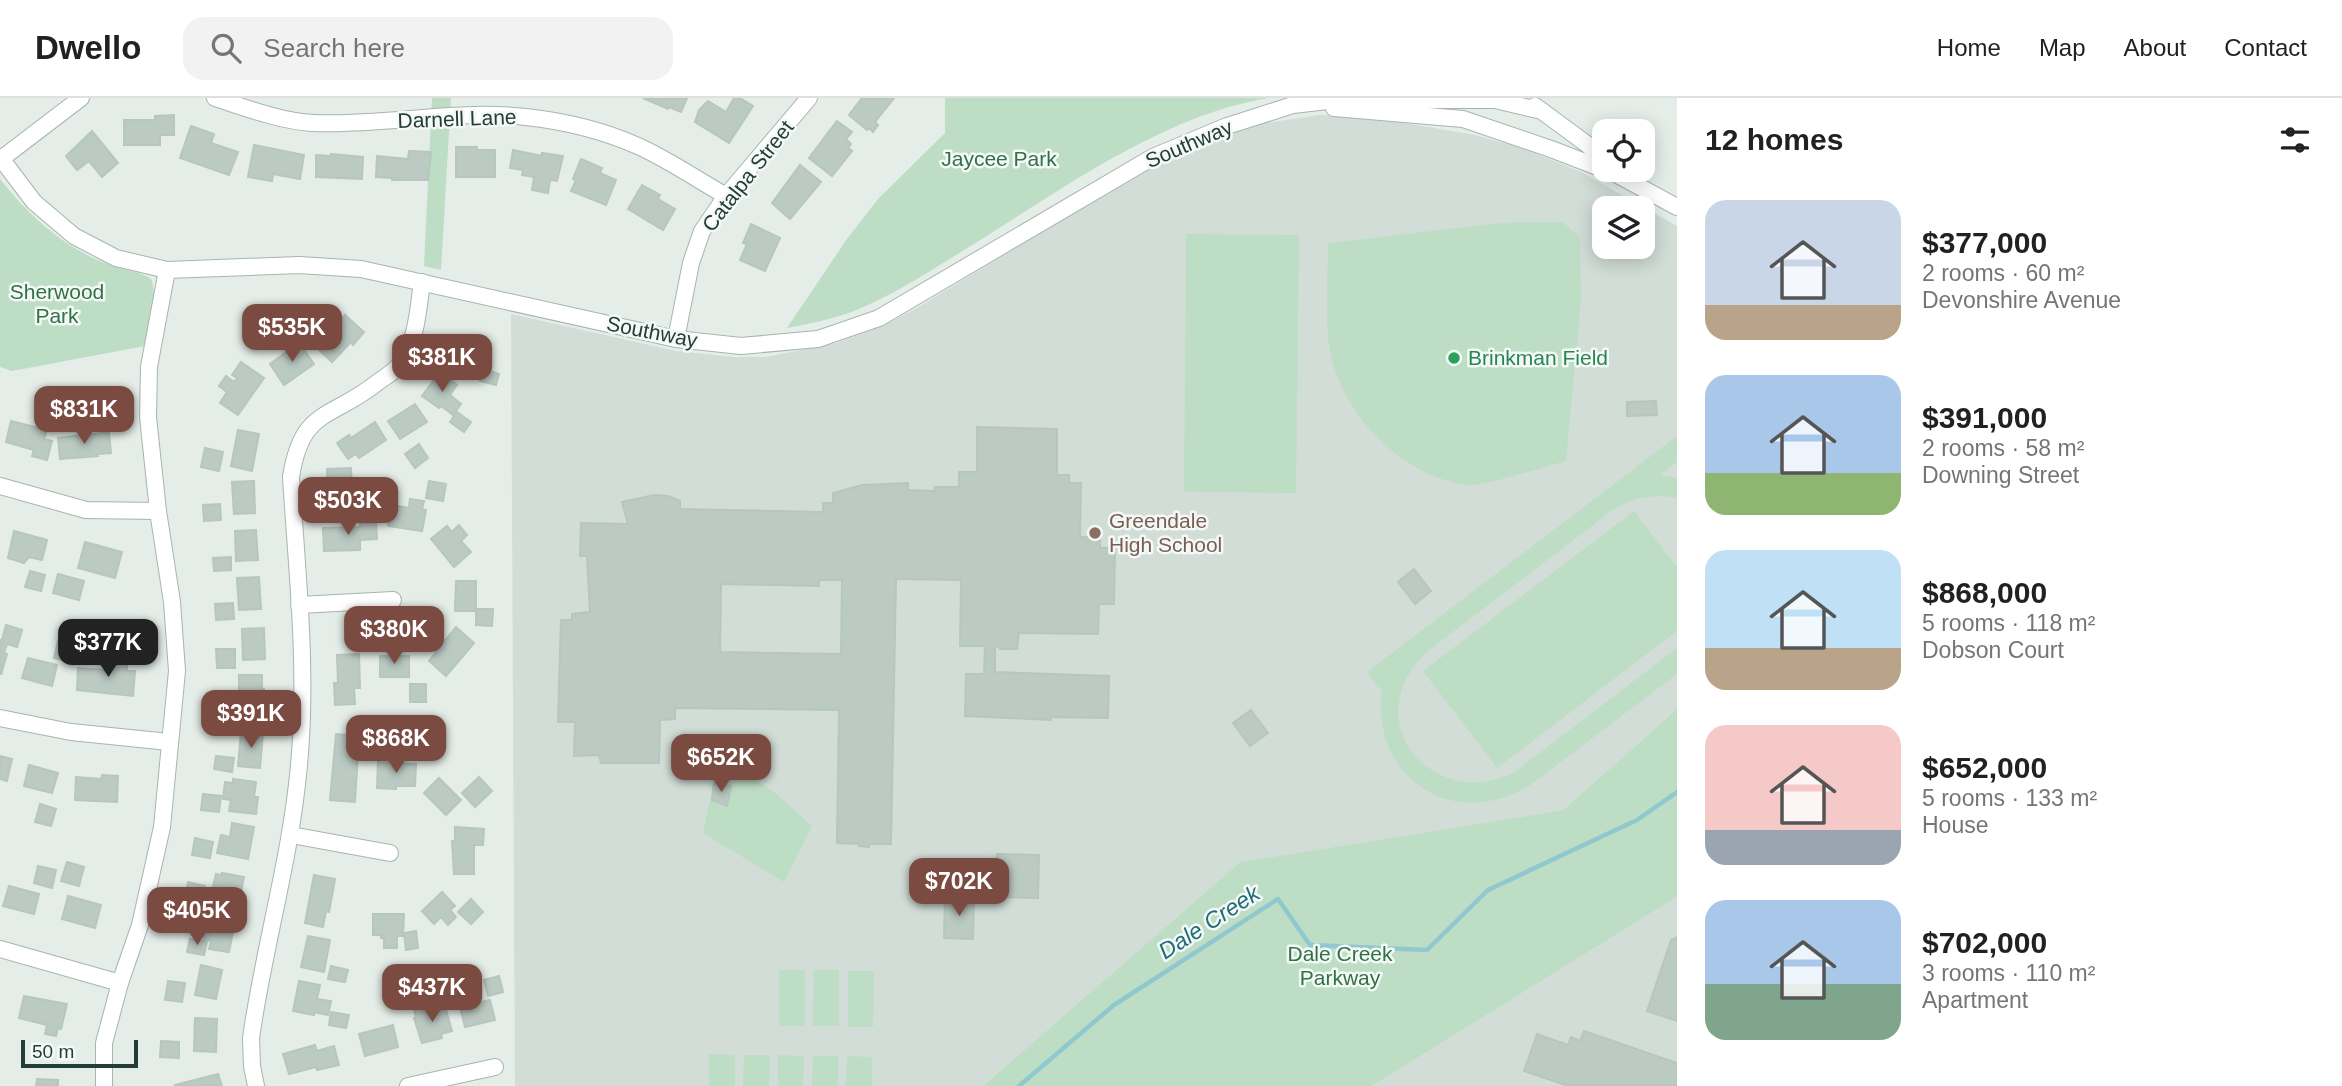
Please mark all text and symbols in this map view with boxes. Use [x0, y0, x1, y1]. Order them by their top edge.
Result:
search box [183, 17, 673, 80]
text: Dwello [35, 29, 141, 66]
icon: search [207, 29, 245, 67]
text: Search here [263, 33, 405, 63]
text: Home [1937, 34, 2001, 61]
text: Map [2039, 34, 2086, 61]
text: About [2124, 34, 2186, 61]
text: Contact [2224, 34, 2307, 61]
street label: Darnell Lane [397, 105, 517, 132]
street label: Southway [1142, 115, 1236, 172]
street label: Catalpa Street [697, 116, 798, 236]
map controls [1592, 119, 1655, 259]
button: locate [1592, 119, 1655, 182]
icon: filters [2276, 121, 2314, 159]
text: 12 homes [1705, 123, 1843, 156]
park label: Jaycee Park [941, 147, 1057, 170]
button: layers [1592, 196, 1655, 259]
text: $377,000 [1922, 226, 2047, 259]
icon: home [1761, 228, 1845, 312]
text: 2 rooms · 60 m² [1922, 260, 2084, 286]
park label: Sherwood Park [10, 280, 104, 327]
text: Devonshire Avenue [1922, 287, 2121, 313]
pin: $535K [243, 304, 341, 364]
street label: Southway [605, 311, 700, 352]
text: $535K [258, 314, 326, 340]
pin: $381K [393, 334, 491, 394]
text: $381K [408, 344, 476, 370]
place label: Brinkman Field [1468, 346, 1608, 369]
marker: Brinkman Field [1446, 350, 1462, 366]
pin: $831K [35, 386, 133, 446]
text: $831K [50, 396, 118, 422]
text: $391,000 [1922, 401, 2047, 434]
icon: home [1761, 403, 1845, 487]
text: 2 rooms · 58 m² [1922, 435, 2084, 461]
text: Downing Street [1922, 462, 2079, 488]
pin: $503K [299, 478, 397, 537]
text: $503K [314, 487, 382, 513]
place label: Greendale High School [1109, 509, 1222, 556]
marker: Greendale High School [1087, 525, 1103, 541]
text: $868,000 [1922, 576, 2047, 609]
icon: home [1761, 578, 1845, 662]
pin: $380K [345, 606, 443, 666]
text: 5 rooms · 118 m² [1922, 610, 2095, 636]
text: $380K [360, 616, 428, 642]
pin: $377K [59, 620, 157, 679]
text: $377K [74, 629, 142, 655]
text: Dobson Court [1922, 637, 2064, 663]
pin: $391K [202, 690, 300, 750]
text: $391K [217, 700, 285, 726]
pin: $868K [347, 716, 445, 775]
text: $868K [362, 725, 430, 751]
pin: $652K [672, 734, 770, 794]
text: $652K [687, 744, 755, 770]
text: $652,000 [1922, 751, 2047, 784]
icon: home [1761, 753, 1845, 837]
text: 5 rooms · 133 m² [1922, 785, 2097, 811]
text: House [1922, 812, 1988, 838]
pin: $702K [910, 858, 1008, 918]
text: $702K [925, 868, 993, 894]
water label: Dale Creek [1154, 879, 1266, 964]
pin: $405K [148, 888, 246, 947]
text: $405K [163, 897, 231, 923]
text: $702,000 [1922, 926, 2047, 959]
icon: home [1761, 928, 1845, 1012]
park label: Dale Creek Parkway [1287, 942, 1393, 989]
text: 3 rooms · 110 m² [1922, 960, 2095, 986]
pin: $437K [383, 964, 481, 1024]
text: $437K [398, 974, 466, 1000]
text: Apartment [1922, 987, 2028, 1013]
scale bar [21, 1037, 138, 1069]
text: 50 m [32, 1041, 74, 1062]

